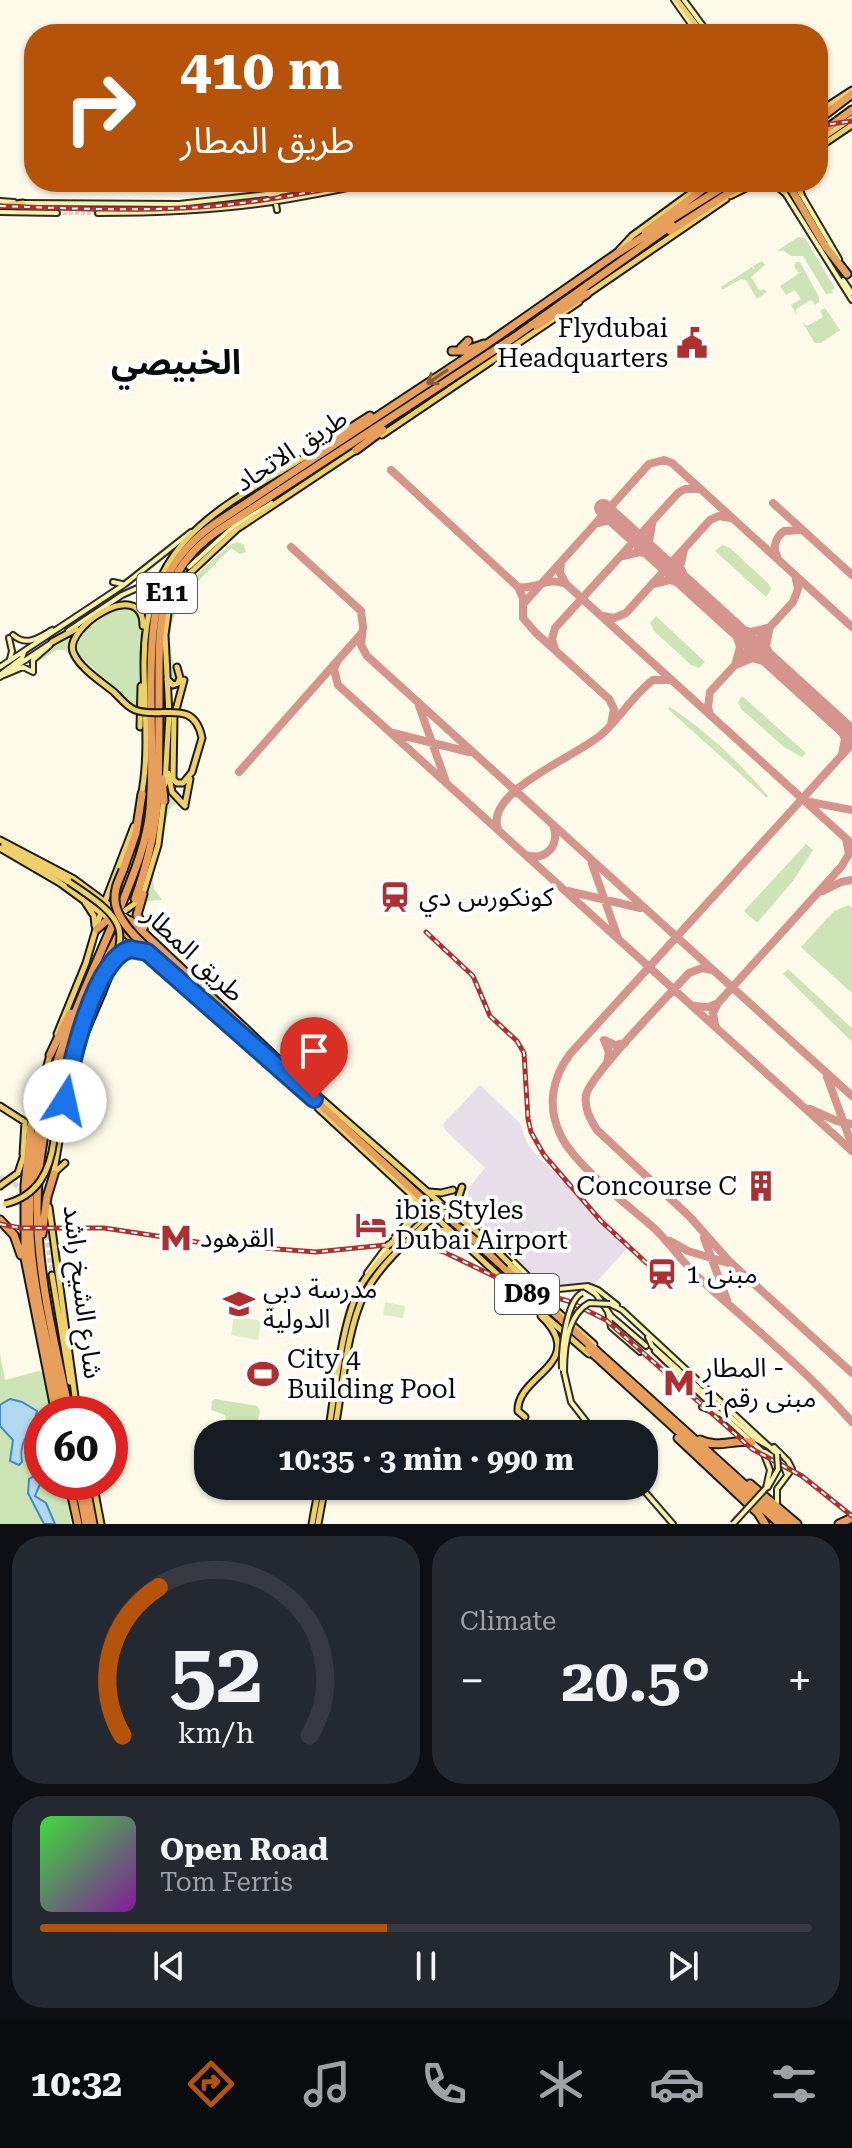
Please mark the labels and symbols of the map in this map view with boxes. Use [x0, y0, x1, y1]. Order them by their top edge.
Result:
place label: Flydubai Headquarters [497, 313, 668, 373]
public building icon: Flydubai Headquarters [675, 326, 709, 360]
district label: الخبيصي [111, 342, 241, 390]
one-way arrow [426, 369, 448, 385]
street label: طريق الاتحاد [229, 403, 353, 498]
road number: E11 [137, 573, 197, 613]
station icon: كونكورس دي [378, 880, 412, 914]
place label: كونكورس دي [419, 882, 554, 917]
street label: طريق المطار [136, 899, 250, 1009]
pin [280, 1017, 348, 1099]
position arrow [23, 1059, 107, 1143]
building icon: Concourse C [744, 1169, 778, 1203]
place label: Concourse C [576, 1171, 737, 1201]
place label: ibis Styles Dubai Airport [395, 1195, 568, 1255]
street label: شارع الشيخ راشد [53, 1203, 109, 1381]
hotel icon: ibis Styles Dubai Airport [354, 1208, 388, 1242]
metro station icon: القرهود [159, 1221, 193, 1255]
place label: القرهود [200, 1223, 275, 1253]
station icon: مبنى 1 [645, 1257, 679, 1291]
place label: مبنى 1 [686, 1259, 758, 1289]
place label: مدرسة دبي الدولية [263, 1274, 377, 1334]
road number: D89 [495, 1274, 559, 1314]
school or university icon: مدرسة دبي الدولية [222, 1287, 256, 1321]
place label: City 4 Building Pool [287, 1344, 456, 1404]
place label: المطار - مبنى رقم 1 [702, 1353, 816, 1418]
sports icon: City 4 Building Pool [246, 1357, 280, 1391]
metro station icon: المطار - مبنى رقم 1 [662, 1366, 696, 1400]
speed limit sign: 60 [24, 1396, 128, 1500]

